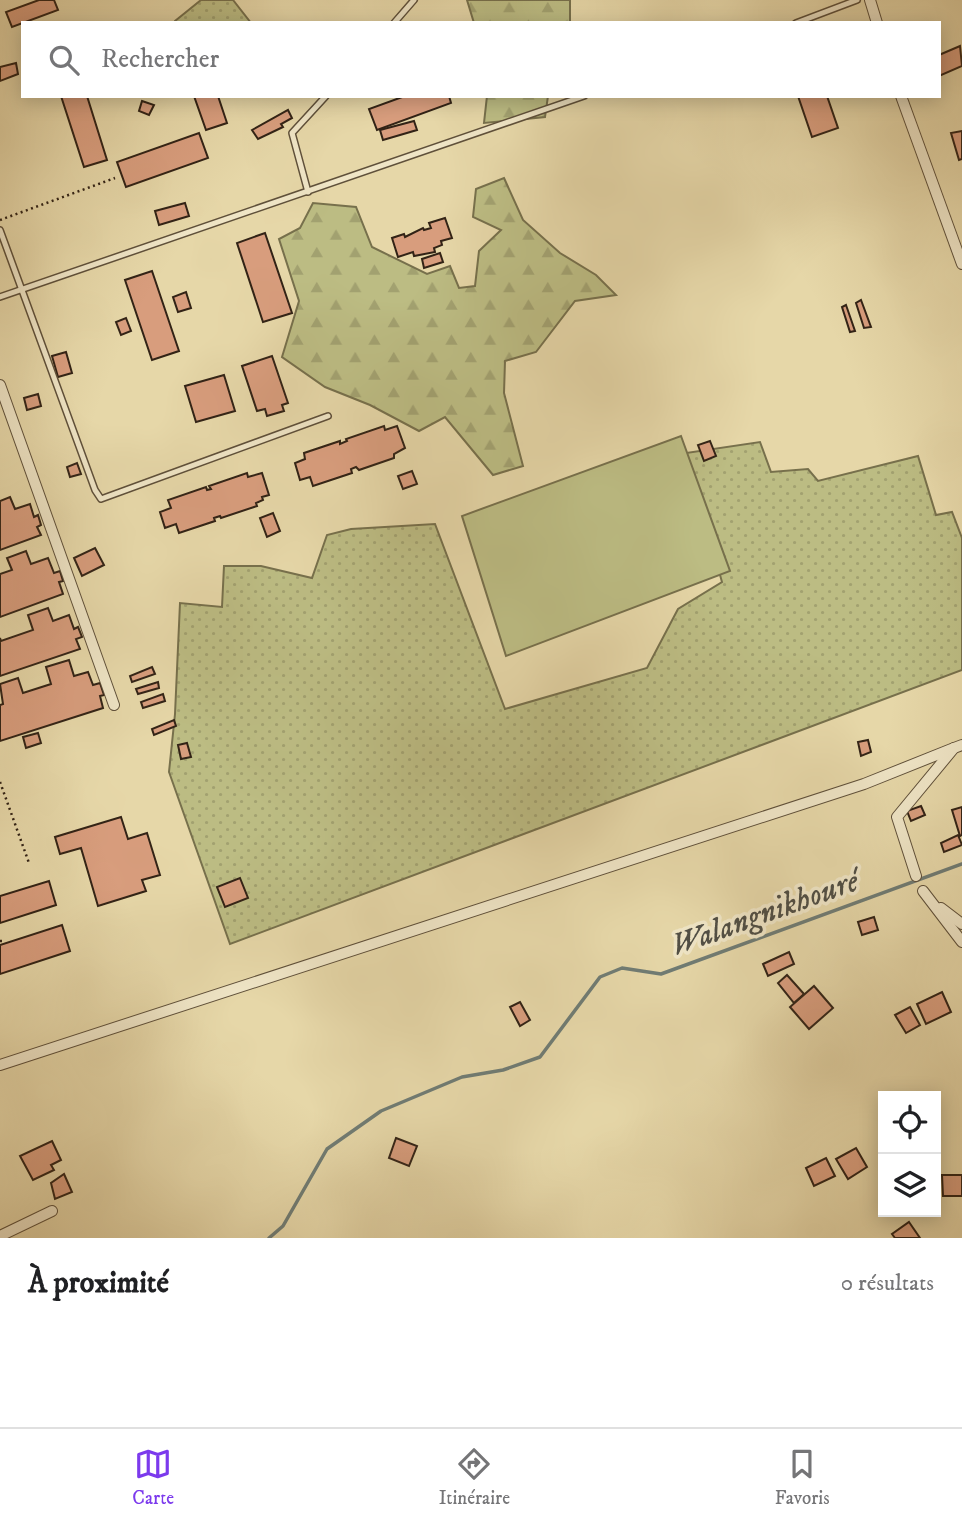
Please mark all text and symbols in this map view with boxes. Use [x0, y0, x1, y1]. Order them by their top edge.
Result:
search box [21, 21, 941, 98]
icon: search [45, 41, 83, 79]
text: Rechercher [101, 43, 219, 76]
water label: Walangnikhouré [665, 860, 869, 966]
map controls [878, 1091, 941, 1217]
button: locate [878, 1091, 941, 1154]
button: layers [878, 1154, 941, 1217]
text: À proximité [28, 1265, 169, 1302]
text: 0 résultats [841, 1269, 934, 1298]
tab: Carte [132, 1445, 174, 1510]
tab: Itinéraire [439, 1445, 510, 1510]
tab: Favoris [775, 1445, 830, 1510]

